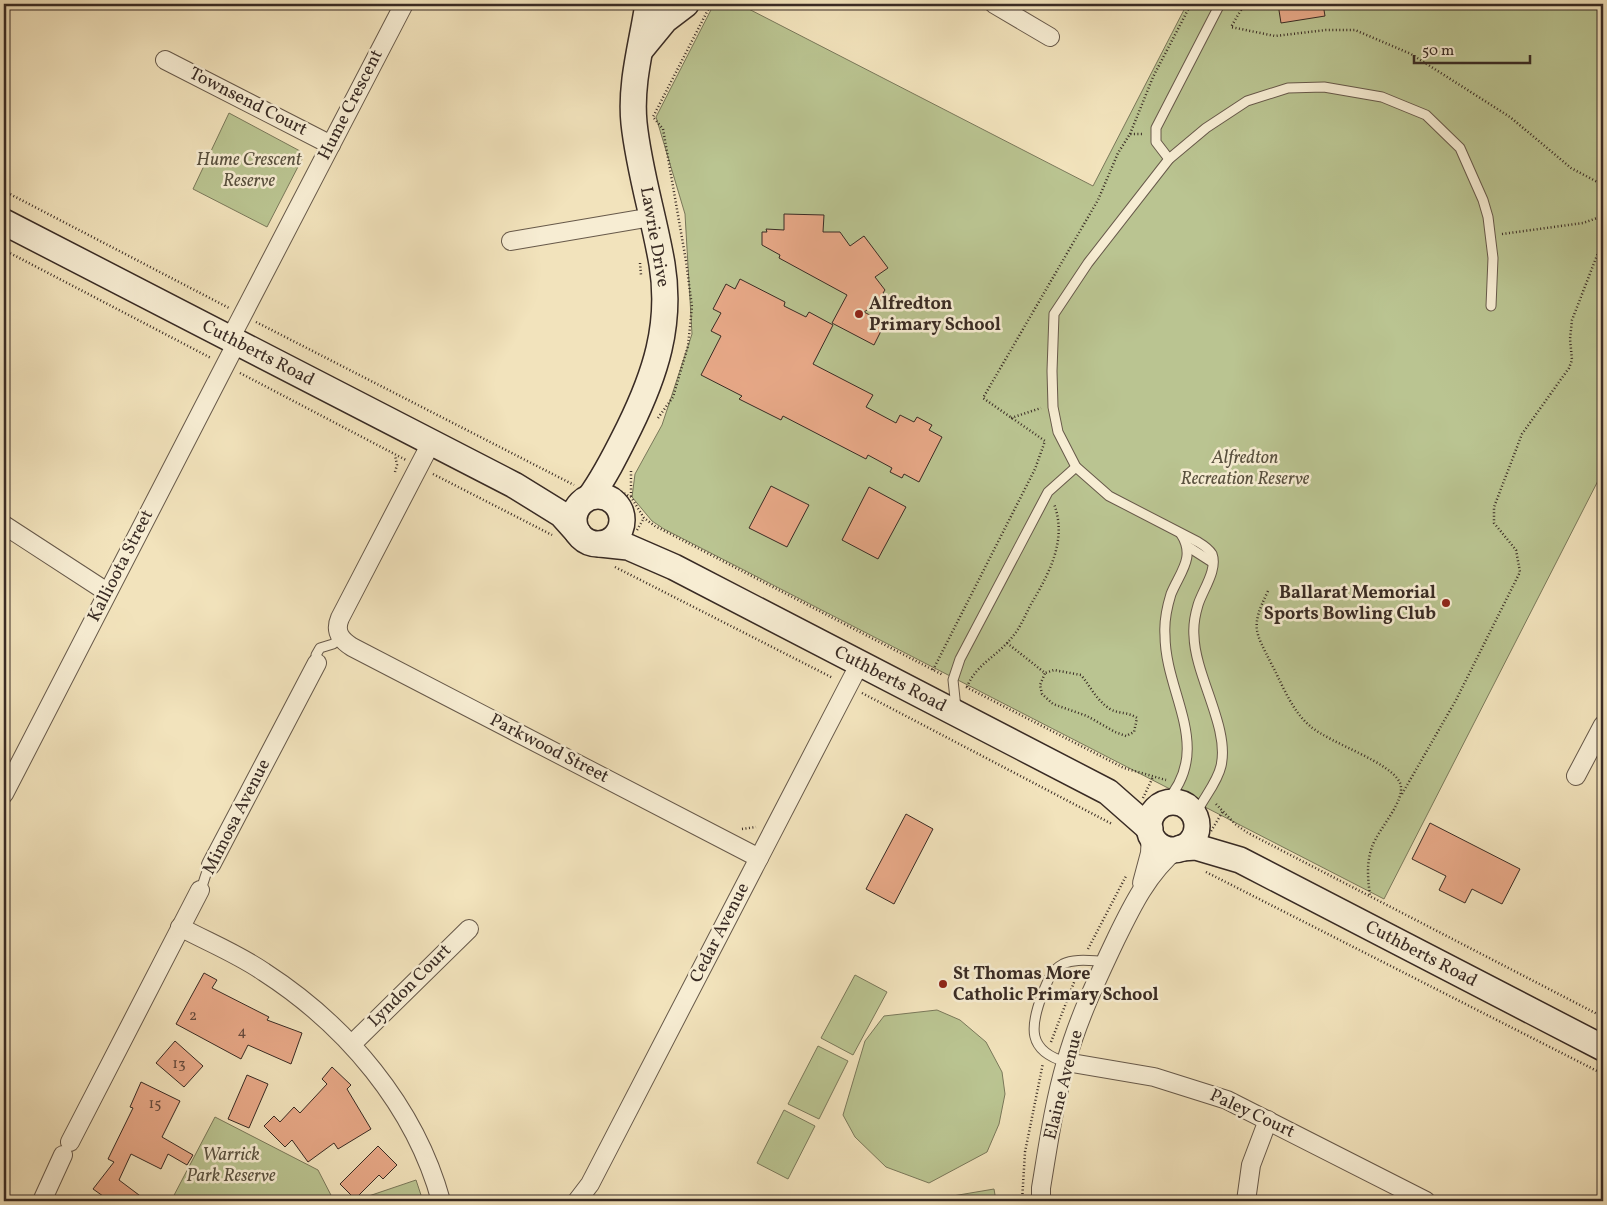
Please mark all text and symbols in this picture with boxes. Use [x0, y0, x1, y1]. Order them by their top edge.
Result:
scale bar [1414, 32, 1531, 64]
text: 50 m [1422, 41, 1454, 62]
street label: Hume Crescent [312, 45, 390, 165]
street label: Townsend Court [185, 61, 311, 143]
park label: Hume Crescent Reserve [196, 148, 303, 194]
street label: Lawrie Drive [633, 185, 675, 289]
place label: Alfredton Primary School [869, 292, 1001, 338]
marker: Alfredton Primary School [853, 308, 865, 320]
street label: Cuthberts Road [198, 314, 319, 392]
park label: Alfredton Recreation Reserve [1181, 446, 1310, 492]
street label: Kallioota Street [82, 506, 160, 626]
place label: Ballarat Memorial Sports Bowling Club [1264, 581, 1436, 627]
marker: Ballarat Memorial Sports Bowling Club [1440, 597, 1452, 609]
street label: Cuthberts Road [830, 640, 951, 719]
street label: Parkwood Street [485, 708, 613, 790]
street label: Mimosa Avenue [197, 755, 277, 879]
street label: Cedar Avenue [684, 879, 756, 987]
street label: Cuthberts Road [1361, 914, 1482, 993]
street label: Lyndon Court [363, 939, 457, 1033]
place label: St Thomas More Catholic Primary School [953, 962, 1159, 1008]
marker: St Thomas More Catholic Primary School [937, 978, 949, 990]
house number: 2 [189, 1006, 197, 1027]
house number: 4 [238, 1022, 247, 1043]
street label: Elaine Avenue [1038, 1027, 1090, 1143]
house number: 13 [172, 1054, 186, 1075]
street label: Paley Court [1205, 1083, 1299, 1145]
house number: 15 [148, 1094, 162, 1115]
park label: Warrick Park Reserve [186, 1143, 276, 1189]

